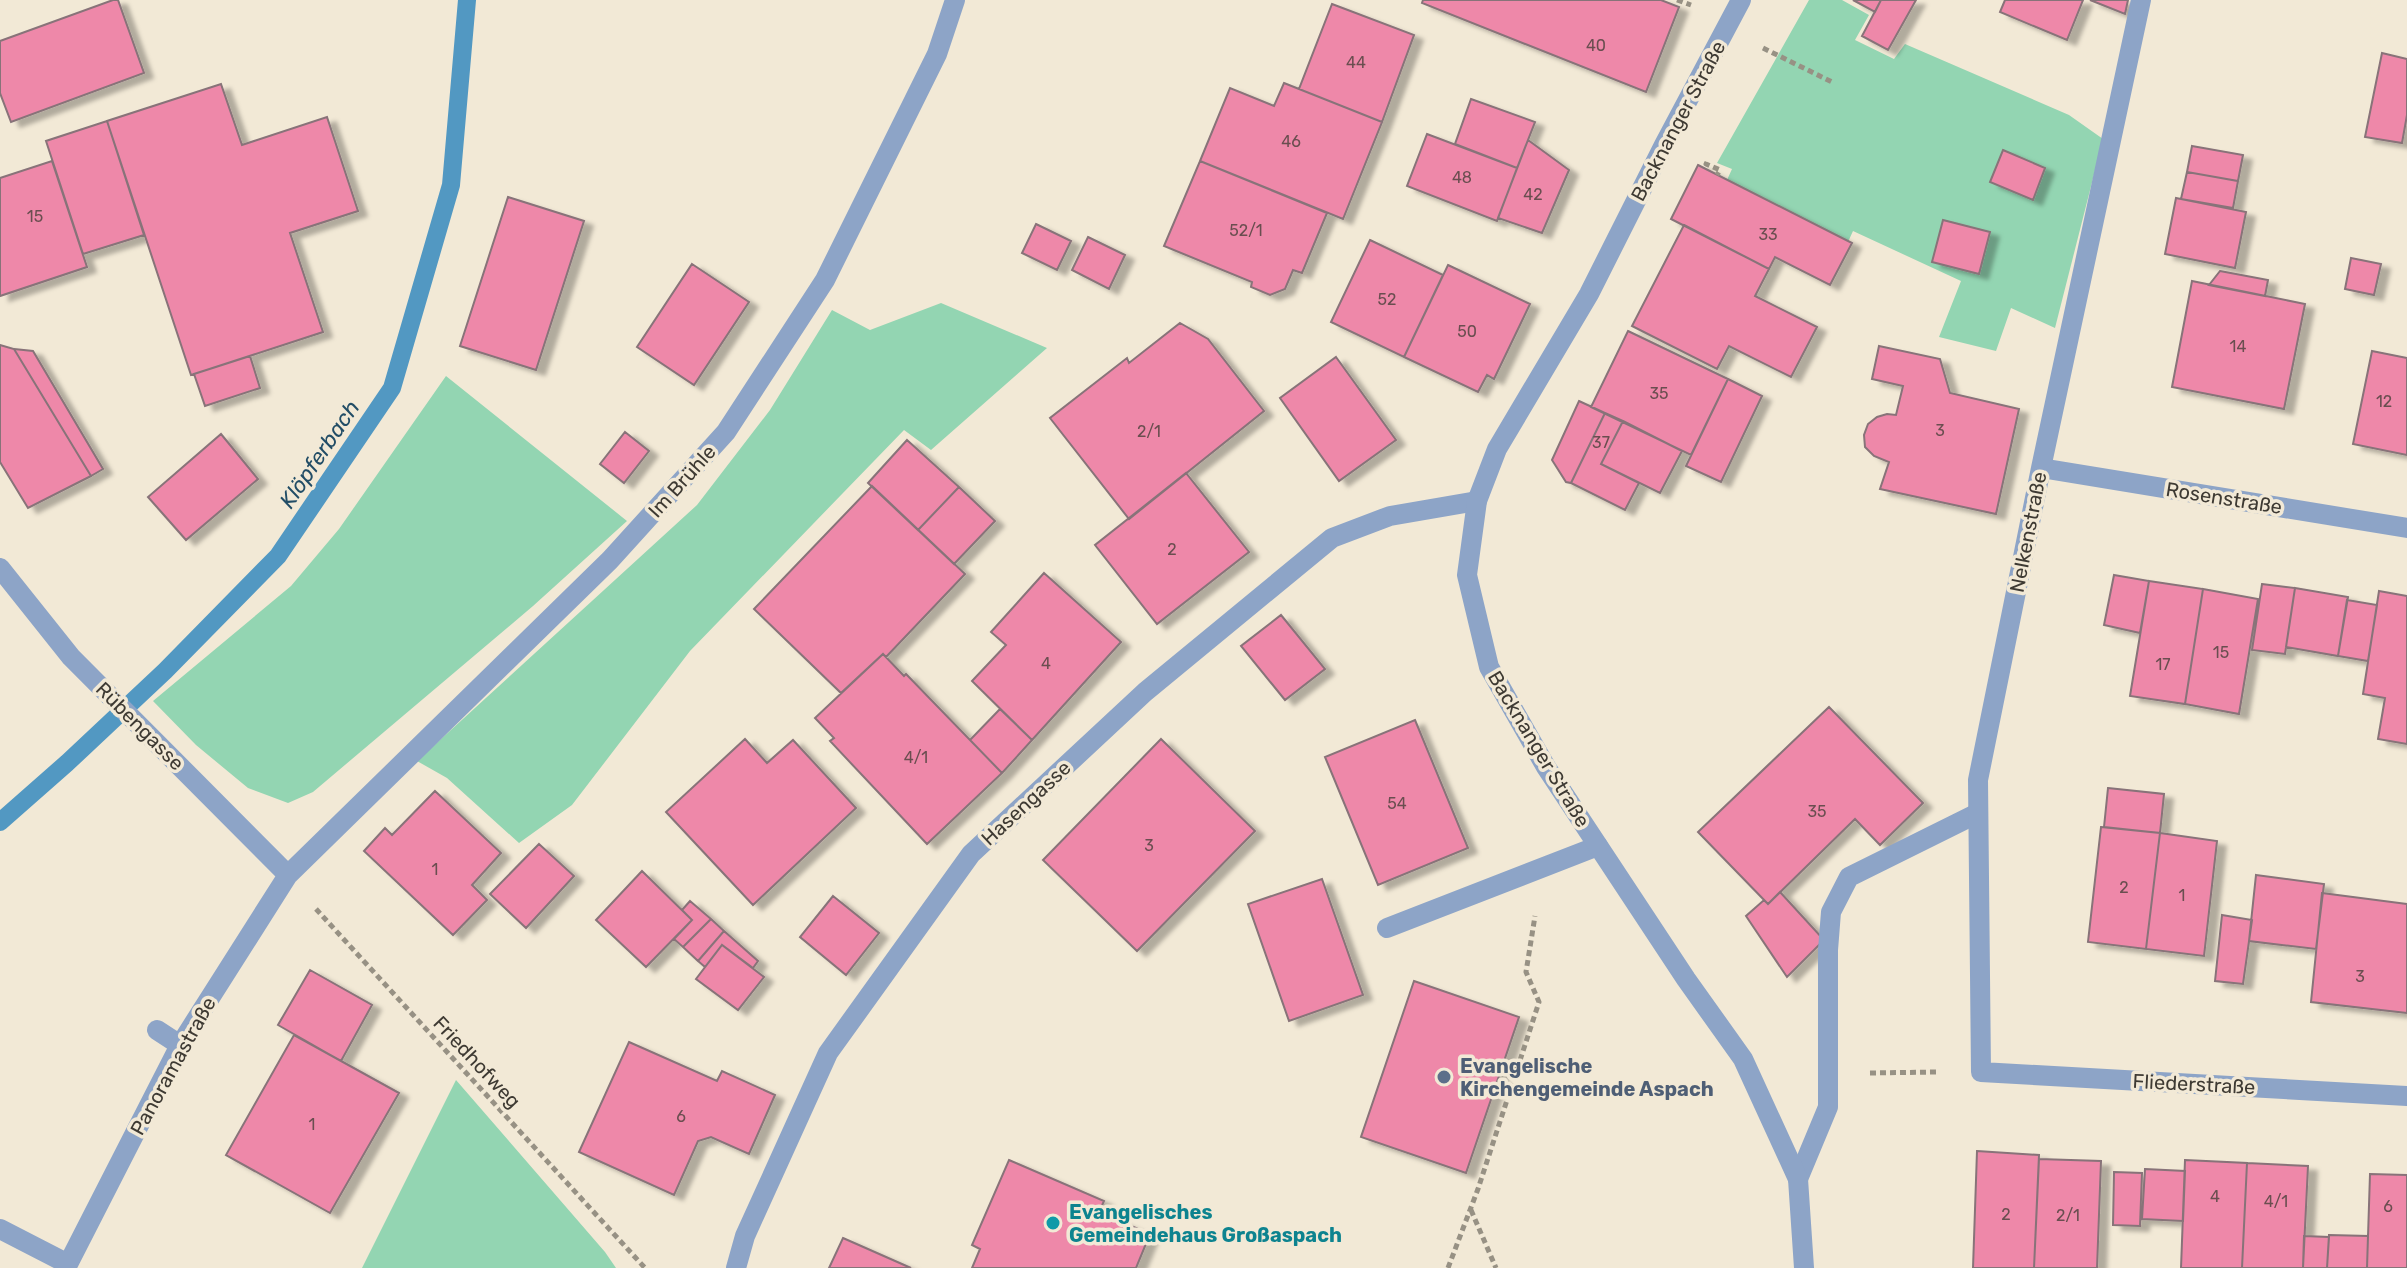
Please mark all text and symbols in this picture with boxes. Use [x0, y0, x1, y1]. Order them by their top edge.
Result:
house number: 40 [1586, 36, 1606, 55]
street label: Backnanger Straße [1626, 37, 1730, 205]
house number: 44 [1346, 53, 1366, 72]
house number: 46 [1281, 132, 1301, 151]
house number: 48 [1452, 168, 1472, 187]
house number: 42 [1523, 185, 1543, 204]
house number: 15 [27, 207, 43, 226]
house number: 52/1 [1229, 221, 1263, 240]
house number: 33 [1758, 225, 1778, 244]
house number: 52 [1378, 290, 1396, 309]
house number: 50 [1457, 322, 1477, 341]
house number: 14 [2230, 337, 2246, 356]
house number: 35 [1649, 384, 1669, 403]
house number: 12 [2376, 392, 2392, 411]
water label: Klöpferbach [273, 395, 365, 513]
house number: 3 [1935, 421, 1945, 440]
house number: 2/1 [1137, 422, 1161, 441]
house number: 37 [1592, 433, 1610, 452]
street label: Im Brühle [643, 440, 721, 522]
street label: Nelkenstraße [2005, 470, 2051, 594]
street label: Rosenstraße [2164, 477, 2284, 519]
house number: 2 [1167, 540, 1177, 559]
house number: 15 [2213, 643, 2229, 662]
house number: 4 [1041, 654, 1051, 673]
house number: 17 [2155, 655, 2171, 674]
street label: Backnanger Straße [1483, 667, 1595, 831]
street label: Rübengasse [91, 677, 189, 775]
house number: 4/1 [904, 748, 928, 767]
street label: Hasengasse [976, 756, 1076, 850]
house number: 54 [1387, 794, 1407, 813]
house number: 35 [1807, 802, 1827, 821]
house number: 3 [1144, 836, 1154, 855]
house number: 1 [432, 860, 438, 879]
house number: 2 [2119, 878, 2129, 897]
house number: 1 [2179, 886, 2185, 905]
house number: 3 [2355, 967, 2365, 986]
street label: Panoramastraße [125, 993, 221, 1139]
street label: Friedhofweg [428, 1011, 526, 1113]
place label: Evangelische Kirchengemeinde Aspach [1460, 1054, 1714, 1101]
marker: Evangelische Kirchengemeinde Aspach [1435, 1068, 1453, 1086]
street label: Fliederstraße [2132, 1069, 2256, 1099]
house number: 6 [676, 1107, 686, 1126]
house number: 1 [309, 1115, 315, 1134]
house number: 4 [2210, 1187, 2220, 1206]
house number: 4/1 [2264, 1192, 2288, 1211]
house number: 6 [2383, 1197, 2393, 1216]
place label: Evangelisches Gemeindehaus Großaspach [1069, 1200, 1342, 1247]
house number: 2 [2001, 1205, 2011, 1224]
house number: 2/1 [2056, 1206, 2080, 1225]
marker: Evangelisches Gemeindehaus Großaspach [1044, 1214, 1062, 1232]

